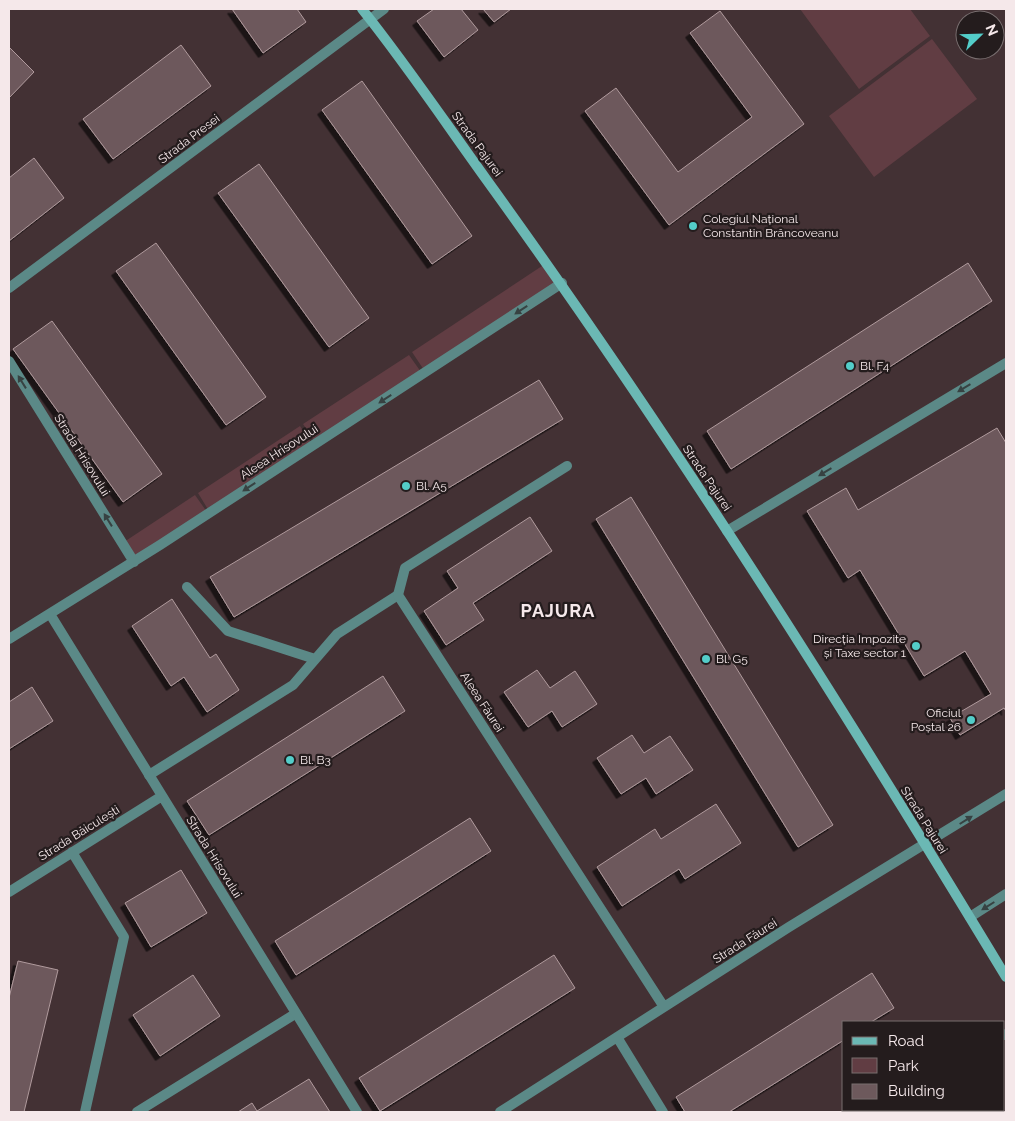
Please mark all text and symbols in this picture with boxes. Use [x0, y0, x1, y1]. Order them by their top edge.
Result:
north arrow [955, 10, 1005, 60]
text: N [983, 22, 1001, 38]
street label: Strada Pajurei [449, 109, 505, 179]
street label: Strada Presei [156, 111, 222, 167]
place label: Colegiul Național Constantin Brâncoveanu [703, 212, 838, 240]
marker: Colegiul Național Constantin Brâncoveanu [687, 220, 699, 232]
one-way arrow [514, 305, 528, 315]
place label: Bl. F4 [860, 359, 890, 373]
marker: Bl. F4 [844, 360, 856, 372]
one-way arrow [17, 376, 27, 389]
one-way arrow [958, 384, 971, 393]
one-way arrow [378, 394, 392, 403]
street label: Strada Hrisovului [51, 411, 113, 499]
street label: Aleea Hrisovului [237, 422, 321, 482]
street label: Strada Pajurei [680, 442, 734, 514]
one-way arrow [819, 468, 832, 477]
place label: Bl. A5 [416, 479, 447, 493]
marker: Bl. A5 [400, 480, 412, 492]
one-way arrow [242, 482, 255, 492]
one-way arrow [103, 514, 113, 527]
district label: PAJURA [521, 600, 595, 621]
place label: Direcția Impozite și Taxe sector 1 [813, 632, 906, 660]
marker: Direcția Impozite și Taxe sector 1 [910, 640, 922, 652]
place label: Bl. G5 [716, 652, 748, 666]
marker: Bl. G5 [700, 653, 712, 665]
street label: Aleea Făurei [457, 669, 507, 735]
place label: Oficiul Poștal 26 [911, 706, 962, 734]
marker: Oficiul Poștal 26 [965, 714, 977, 726]
place label: Bl. B3 [300, 753, 331, 767]
marker: Bl. B3 [284, 754, 296, 766]
street label: Strada Pajurei [898, 784, 950, 856]
street label: Strada Băiculești [36, 803, 122, 863]
street label: Strada Hrisovului [183, 813, 245, 901]
one-way arrow [959, 815, 972, 824]
one-way arrow [981, 901, 994, 910]
street label: Strada Făurei [710, 916, 780, 966]
legend [842, 1021, 1005, 1111]
text: Road [888, 1032, 924, 1050]
text: Park [888, 1057, 919, 1075]
text: Building [888, 1082, 945, 1100]

